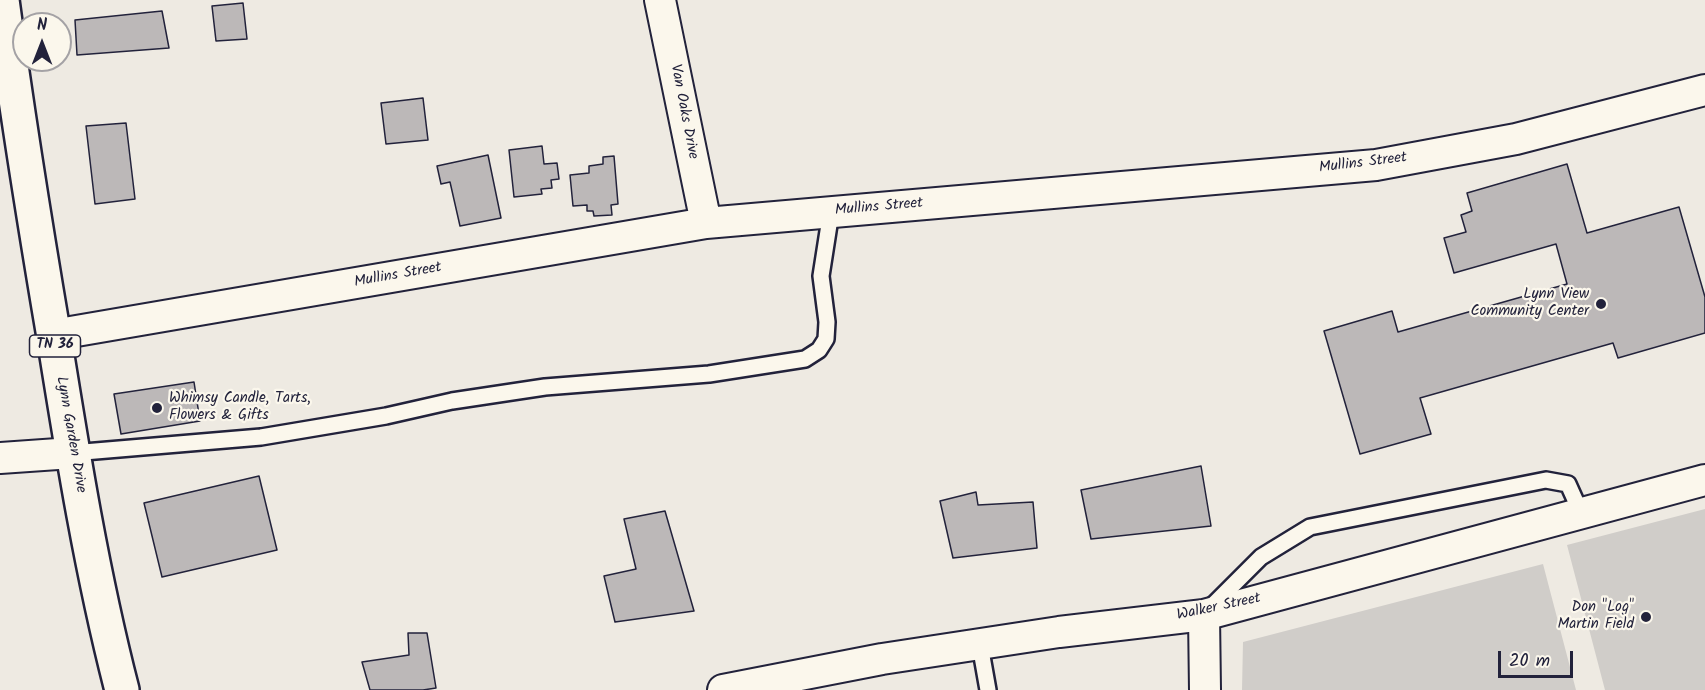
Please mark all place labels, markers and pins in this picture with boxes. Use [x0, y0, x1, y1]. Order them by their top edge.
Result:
place label: Lynn View Community Center [1470, 286, 1589, 321]
marker: Lynn View Community Center [1594, 297, 1608, 311]
place label: Whimsy Candle, Tarts, Flowers & Gifts [169, 390, 311, 425]
marker: Whimsy Candle, Tarts, Flowers & Gifts [150, 401, 164, 415]
place label: Don "Log" Martin Field [1557, 599, 1634, 634]
marker: Don "Log" Martin Field [1639, 610, 1653, 624]

